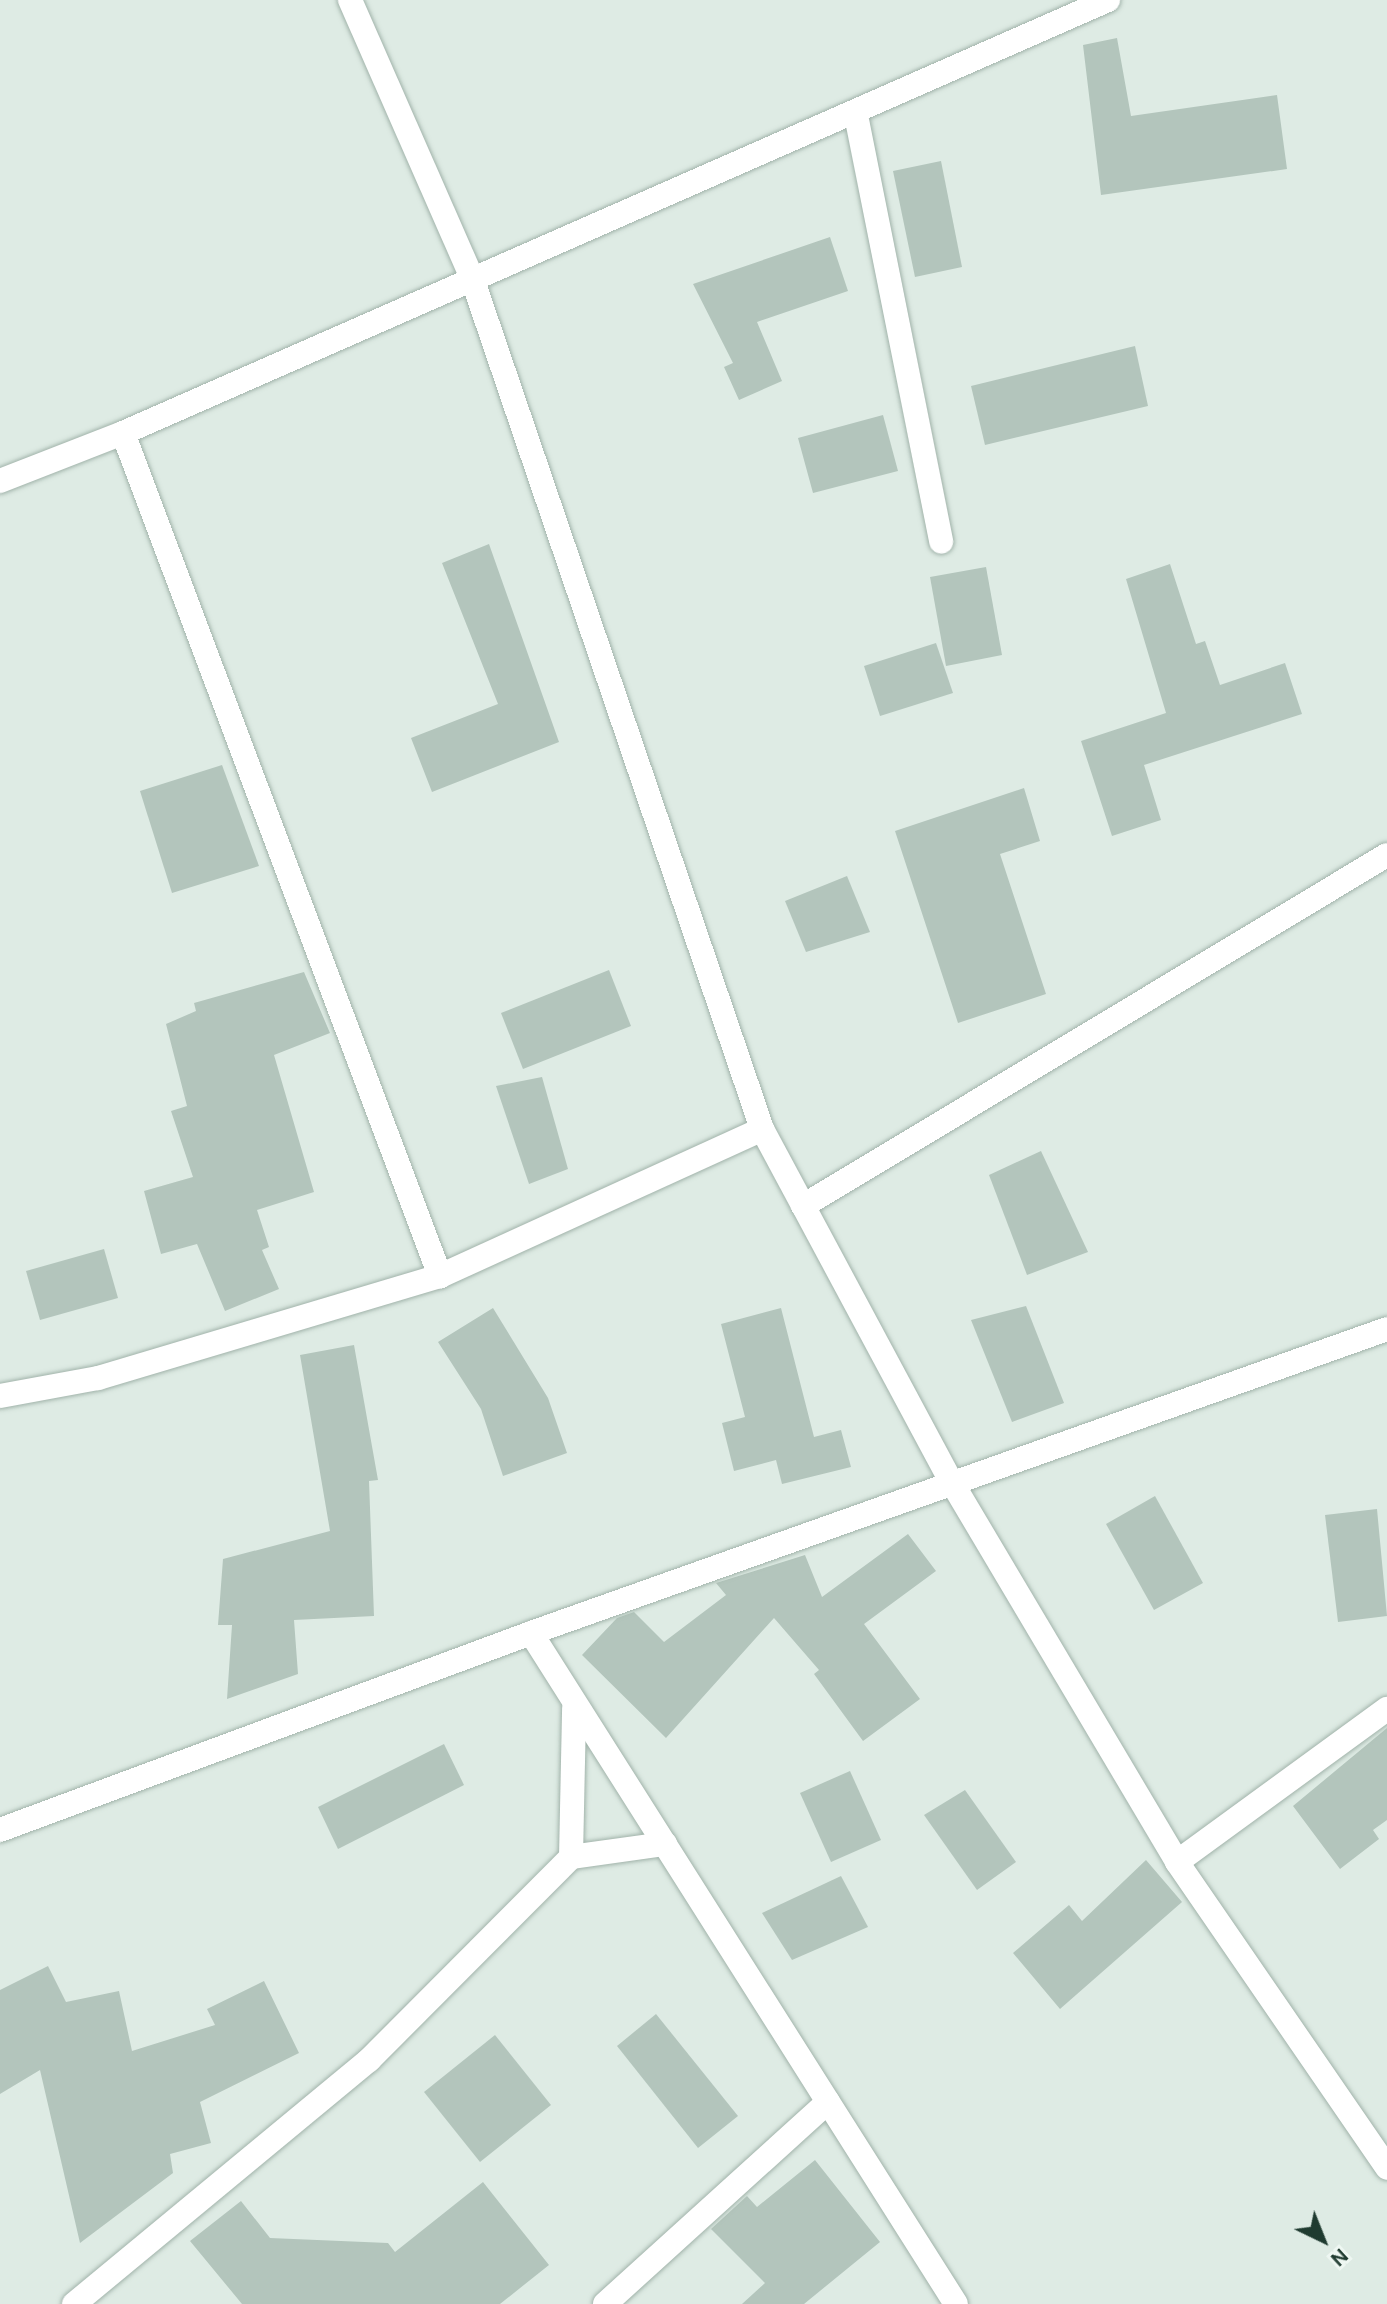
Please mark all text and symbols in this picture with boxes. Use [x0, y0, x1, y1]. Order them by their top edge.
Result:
north arrow [1283, 2200, 1363, 2280]
text: N [1325, 2243, 1354, 2272]

